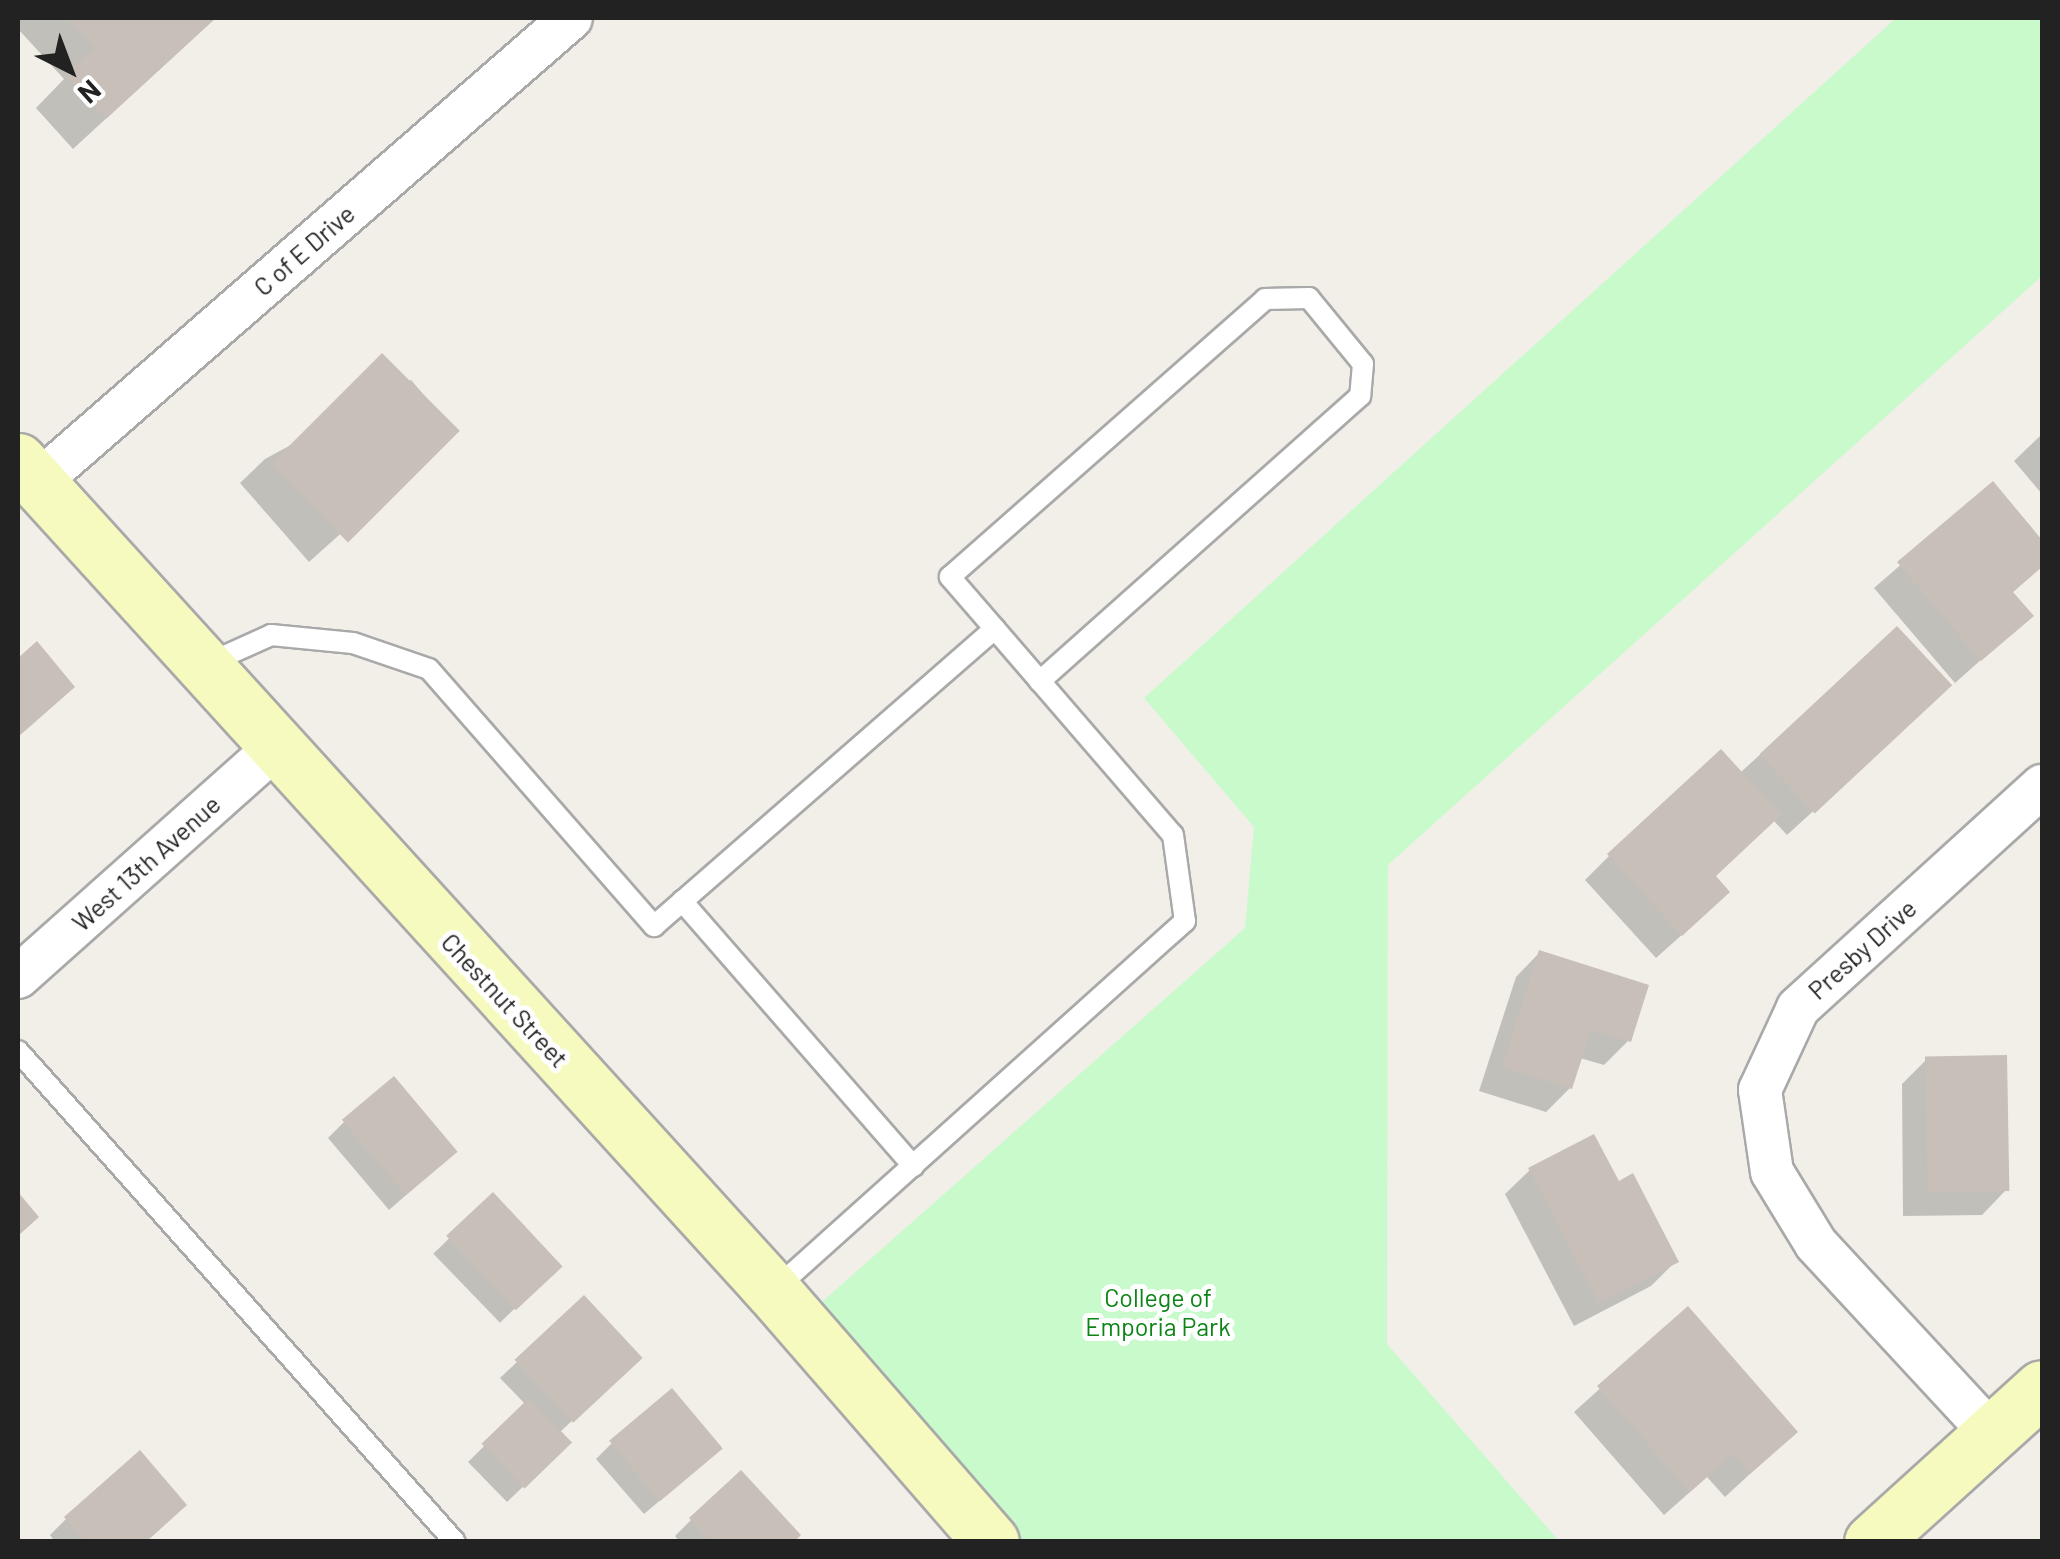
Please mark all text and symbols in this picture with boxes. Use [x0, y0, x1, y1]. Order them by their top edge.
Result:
north arrow [20, 20, 120, 120]
text: N [72, 73, 108, 111]
street label: C of E Drive [248, 198, 360, 302]
street label: West 13th Avenue [66, 789, 226, 937]
street label: Presby Drive [1802, 893, 1922, 1005]
street label: Chestnut Street [435, 927, 575, 1073]
park label: College of Emporia Park [1085, 1283, 1231, 1342]

